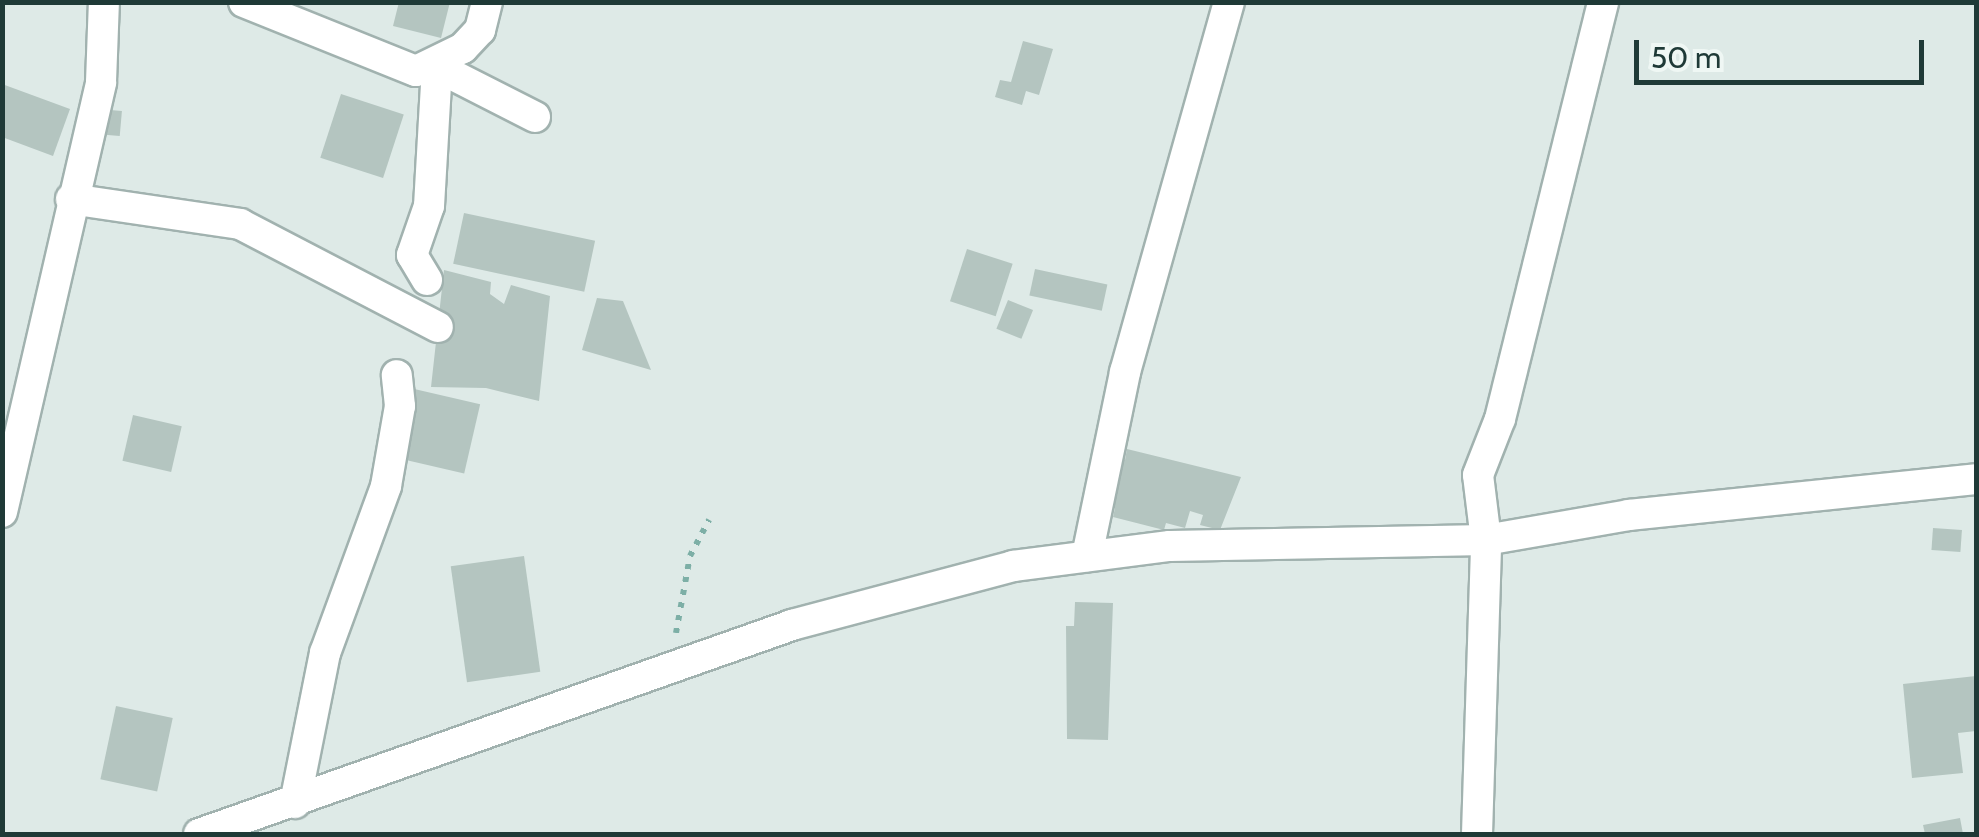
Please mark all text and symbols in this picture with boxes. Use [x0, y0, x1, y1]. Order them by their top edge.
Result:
scale bar [1639, 20, 1929, 82]
text: 50 m [1651, 39, 1721, 76]

